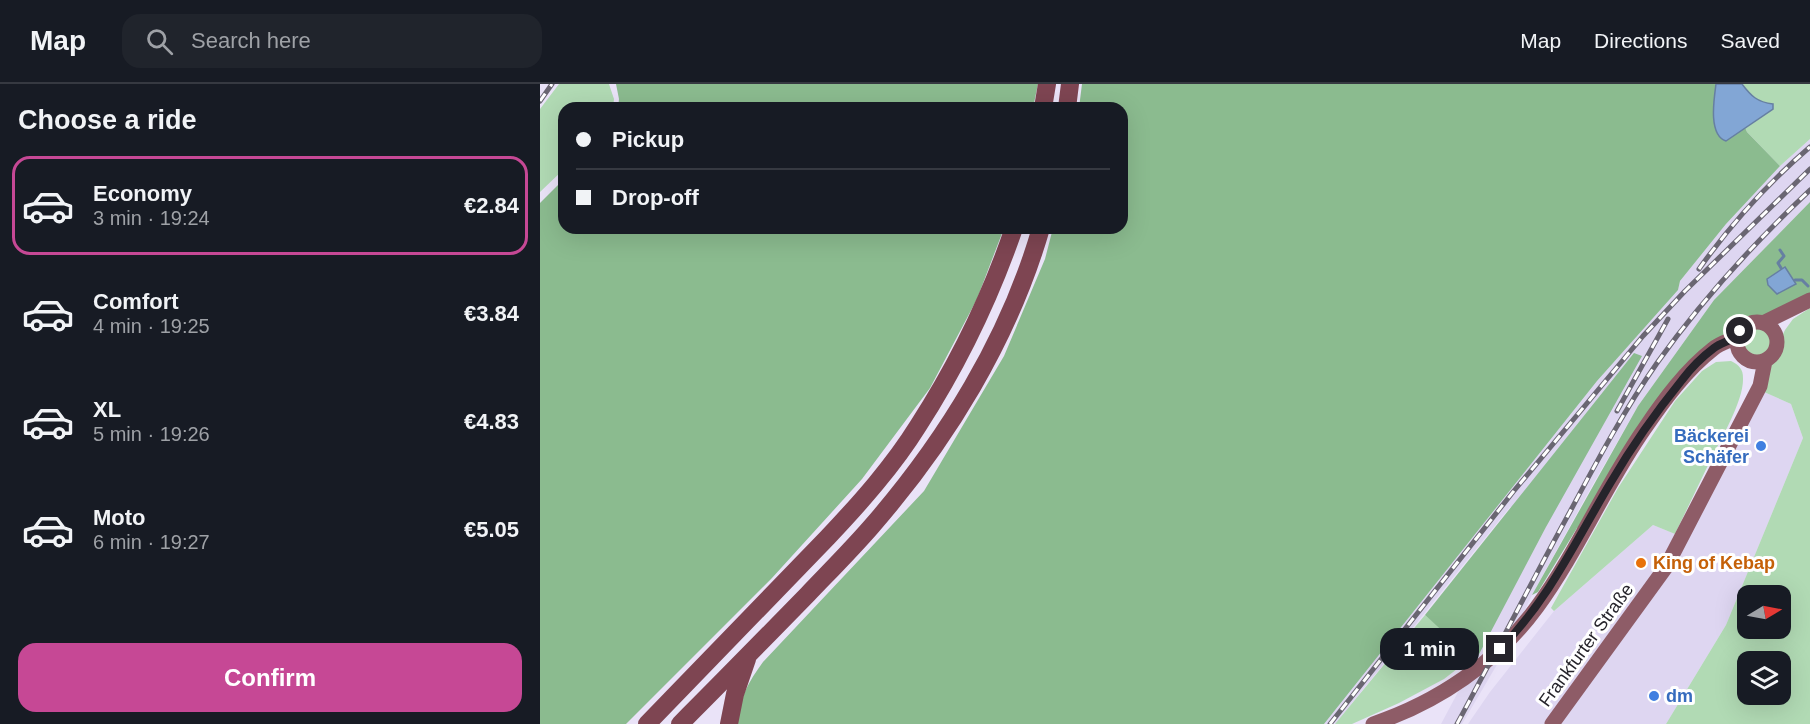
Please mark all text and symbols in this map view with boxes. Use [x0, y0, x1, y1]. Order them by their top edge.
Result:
search box [122, 14, 542, 68]
text: Map [30, 25, 86, 56]
icon: search [143, 25, 176, 58]
text: Search here [191, 28, 311, 53]
text: Map [1520, 29, 1561, 52]
text: Directions [1594, 29, 1687, 52]
text: Saved [1720, 29, 1780, 52]
text: Choose a ride [18, 105, 197, 135]
text: Pickup [612, 127, 684, 152]
icon: car [21, 179, 75, 233]
text: Economy [93, 181, 192, 206]
text: Drop-off [612, 185, 699, 210]
text: €2.84 [464, 193, 519, 218]
text: 3 min · 19:24 [93, 207, 210, 229]
icon: car [21, 287, 75, 341]
text: Comfort [93, 289, 179, 314]
text: €3.84 [464, 301, 519, 326]
text: 4 min · 19:25 [93, 315, 210, 337]
route start [1726, 317, 1753, 344]
icon: car [21, 395, 75, 449]
text: XL [93, 397, 121, 422]
text: €4.83 [464, 409, 519, 434]
text: 5 min · 19:26 [93, 423, 210, 445]
place label: Bäckerei Schäfer [1674, 426, 1749, 467]
marker: Bäckerei Schäfer [1754, 439, 1768, 453]
icon: car [21, 503, 75, 557]
text: Moto [93, 505, 146, 530]
text: €5.05 [464, 517, 519, 542]
text: 6 min · 19:27 [93, 531, 210, 553]
place label: King of Kebap [1653, 553, 1775, 573]
marker: King of Kebap [1634, 556, 1648, 570]
street label: Frankfurter Straße [1535, 580, 1637, 710]
north arrow [1737, 585, 1791, 639]
map controls [1737, 585, 1791, 705]
callout: 1 min [1380, 628, 1479, 670]
route end [1486, 635, 1513, 662]
text: 1 min [1403, 638, 1456, 660]
button: Confirm [18, 643, 522, 712]
button: layers [1737, 651, 1791, 705]
place label: dm [1666, 686, 1693, 706]
marker: dm [1647, 689, 1661, 703]

